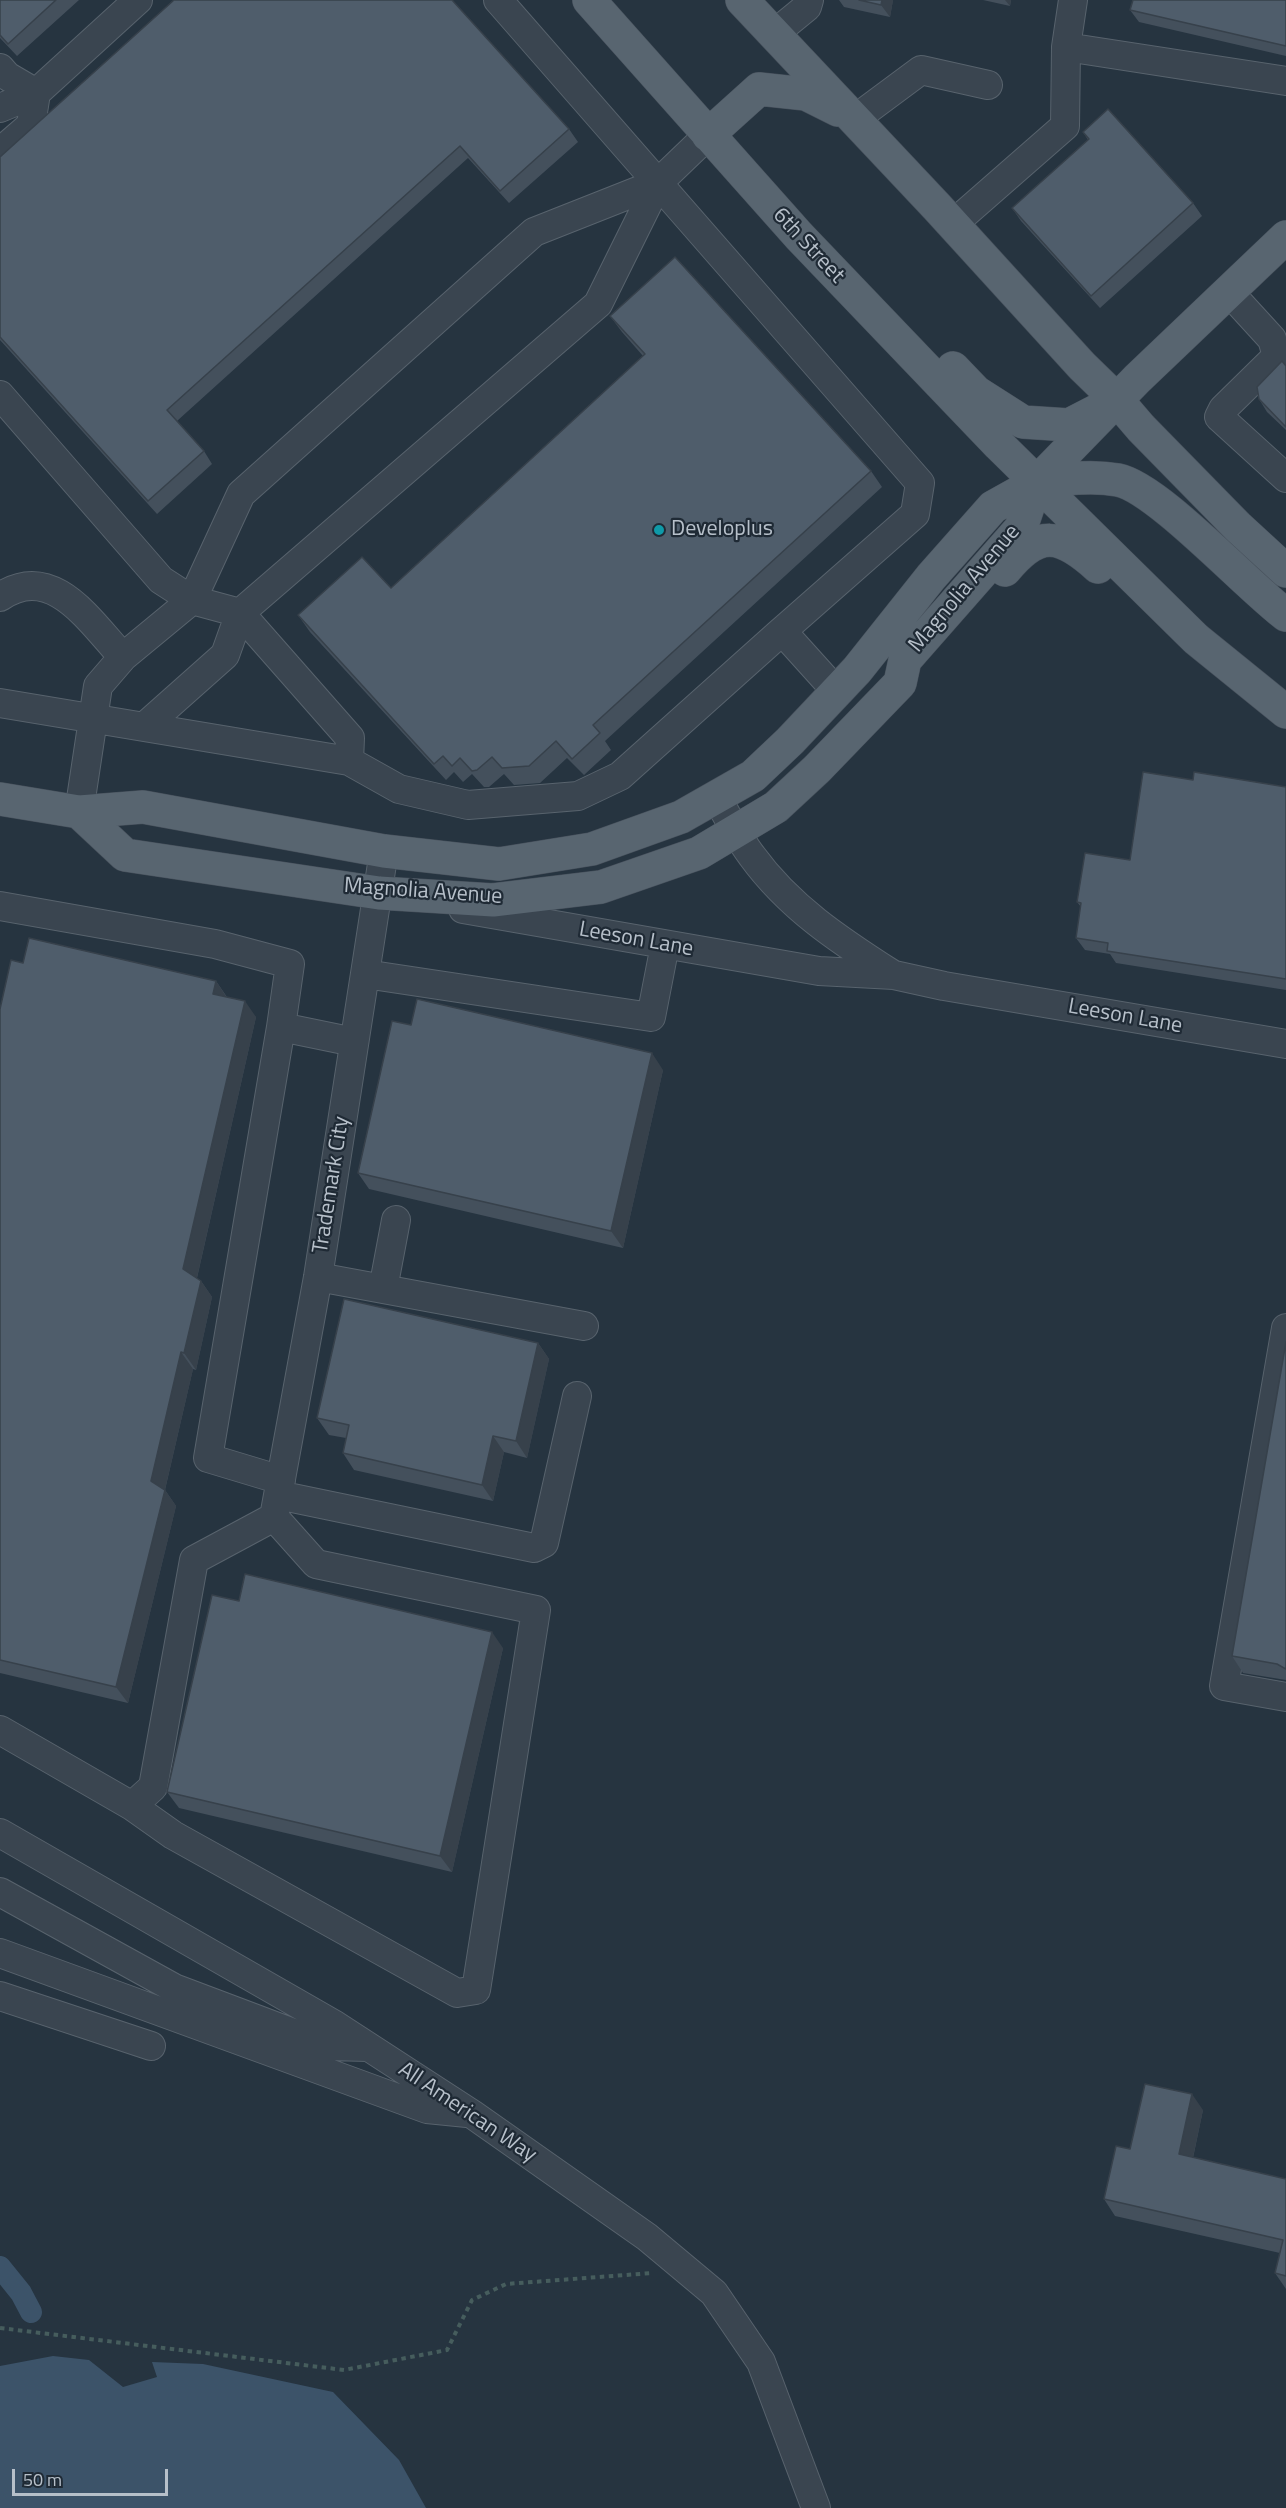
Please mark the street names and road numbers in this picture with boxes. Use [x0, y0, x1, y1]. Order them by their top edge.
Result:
street label: 6th Street [766, 203, 850, 289]
street label: Magnolia Avenue [904, 520, 1026, 658]
street label: Magnolia Avenue [343, 873, 503, 911]
street label: Leeson Lane [577, 917, 695, 963]
street label: Leeson Lane [1066, 994, 1184, 1040]
street label: Trademark City [308, 1114, 356, 1256]
street label: All American Way [393, 2057, 541, 2169]

